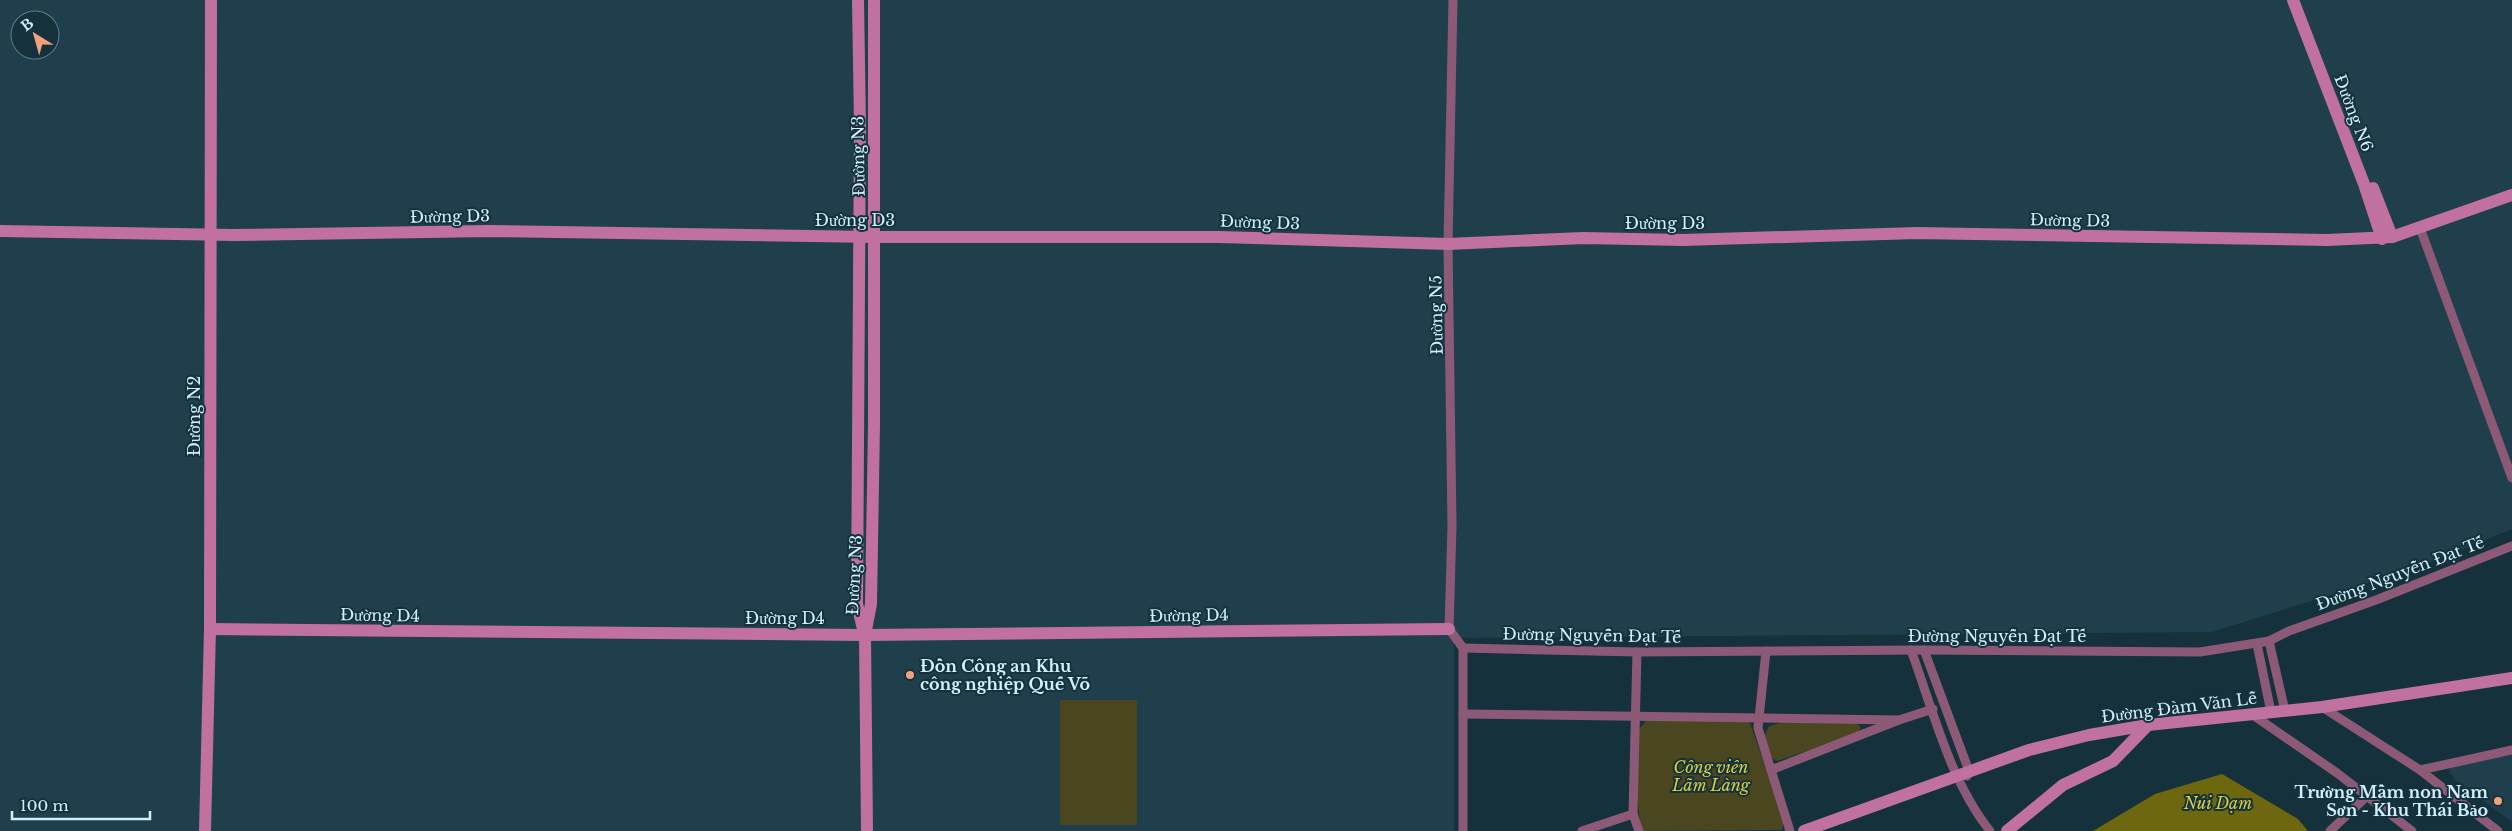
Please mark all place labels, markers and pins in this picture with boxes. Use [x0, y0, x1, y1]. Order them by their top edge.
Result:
place label: Đồn Công an Khu công nghiệp Quế Võ [920, 656, 1090, 694]
marker: Đồn Công an Khu công nghiệp Quế Võ [904, 669, 916, 681]
place label: Trường Mầm non Nam Sơn - Khu Thái Bảo [2294, 782, 2488, 820]
marker: Trường Mầm non Nam Sơn - Khu Thái Bảo [2492, 795, 2504, 807]

